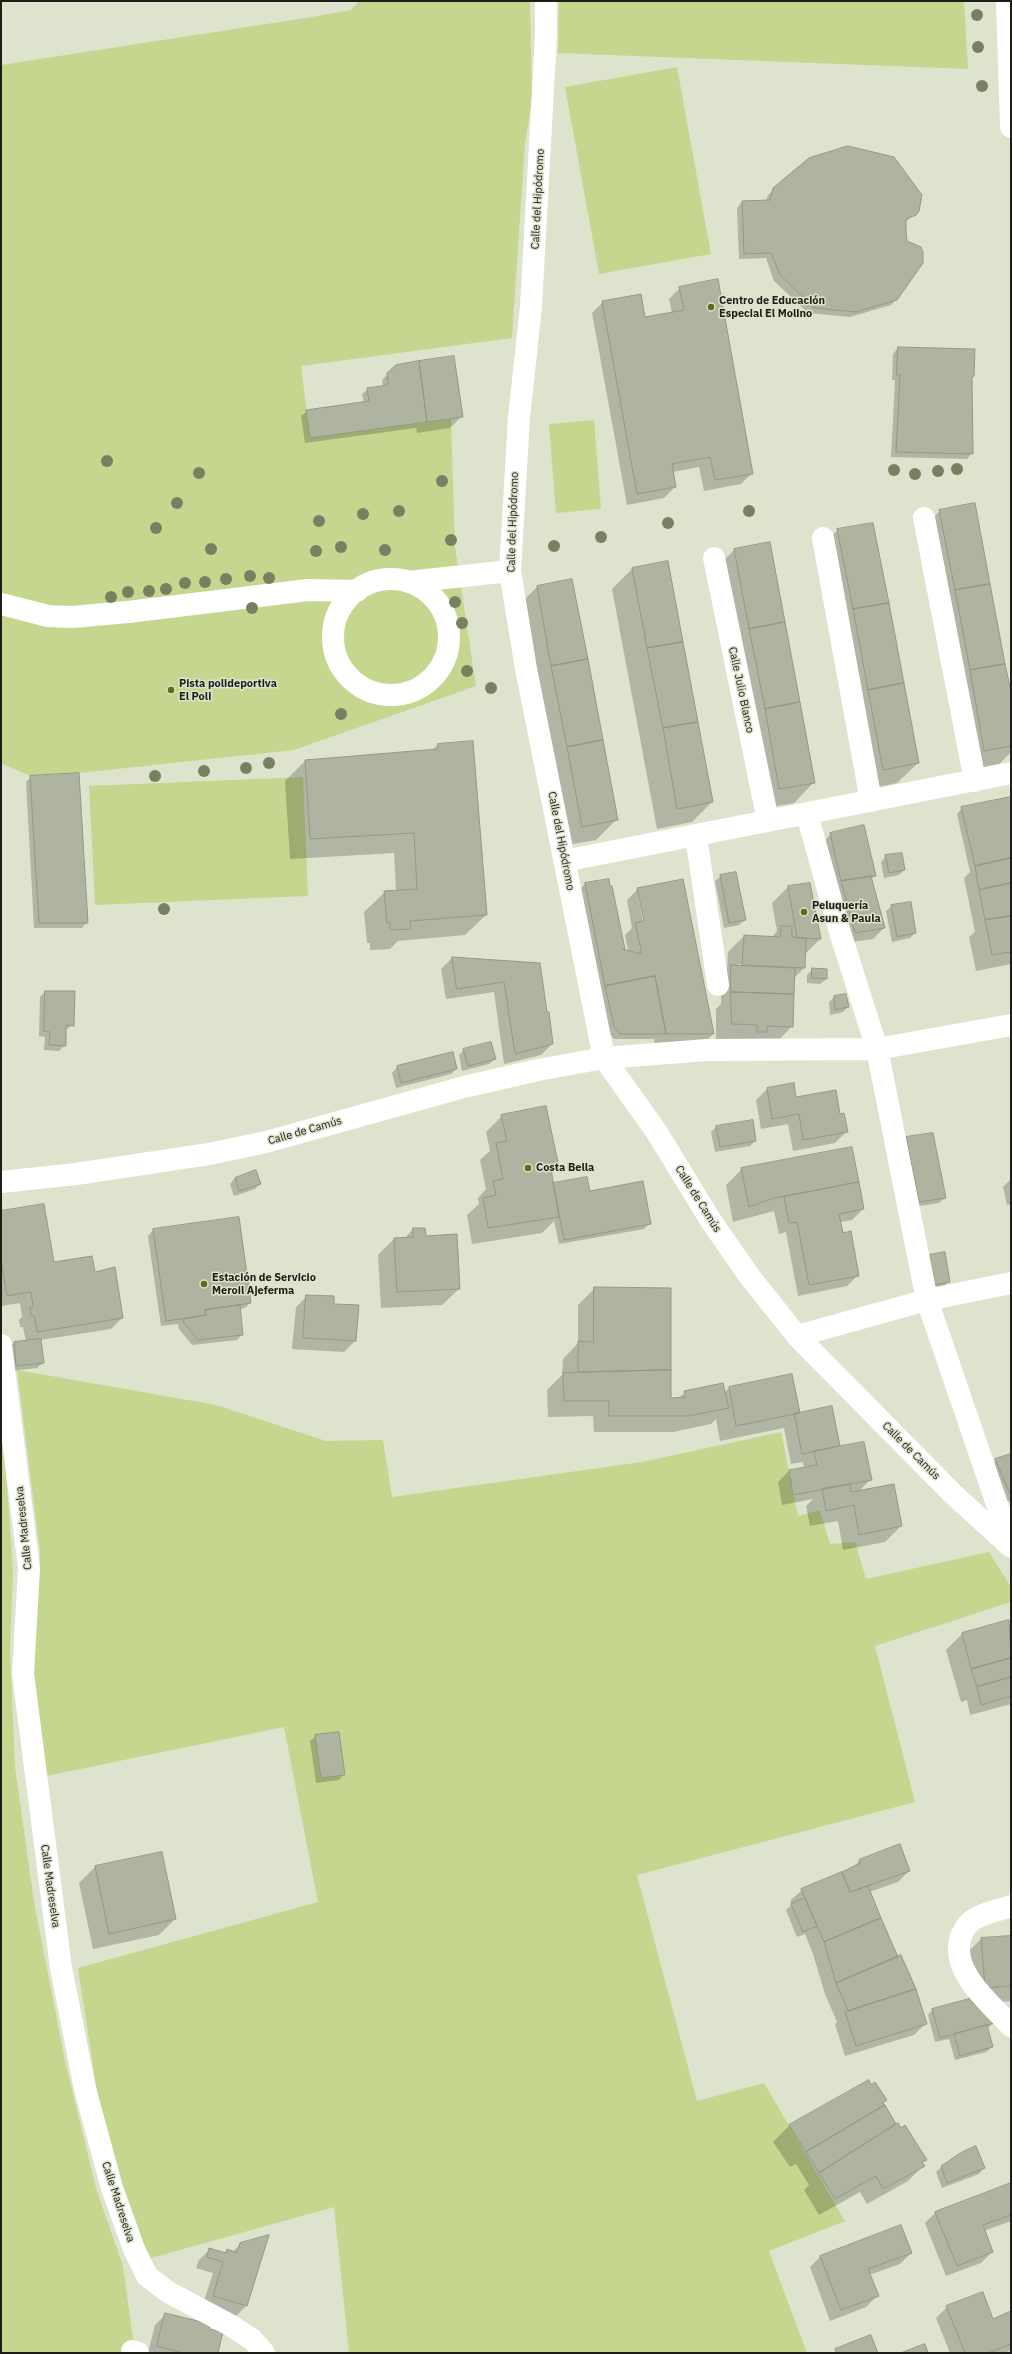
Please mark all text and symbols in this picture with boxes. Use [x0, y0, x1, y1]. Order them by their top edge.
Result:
street label: Calle del Hipódromo [529, 148, 547, 250]
place label: Centro de Educación Especial El Molino [719, 294, 825, 320]
marker: Centro de Educación Especial El Molino [706, 302, 716, 312]
street label: Calle del Hipódromo [505, 471, 521, 573]
street label: Calle Julio Blanco [725, 646, 757, 734]
place label: Pista polideportiva El Poli [179, 677, 277, 703]
marker: Pista polideportiva El Poli [166, 685, 176, 695]
street label: Calle del Hipódromo [545, 790, 577, 892]
place label: Peluquería Asun & Paula [812, 899, 881, 925]
marker: Peluquería Asun & Paula [799, 907, 809, 917]
street label: Calle de Camús [267, 1114, 343, 1148]
place label: Costa Bella [536, 1161, 594, 1175]
marker: Costa Bella [523, 1163, 533, 1173]
street label: Calle de Camús [672, 1163, 724, 1235]
place label: Estación de Servicio Meroil Ajeferma [212, 1271, 316, 1297]
marker: Estación de Servicio Meroil Ajeferma [199, 1279, 209, 1289]
street label: Calle de Camús [879, 1419, 943, 1483]
street label: Calle Madreselva [13, 1486, 35, 1570]
street label: Calle Madreselva [38, 1844, 62, 1928]
street label: Calle Madreselva [99, 2160, 137, 2244]

